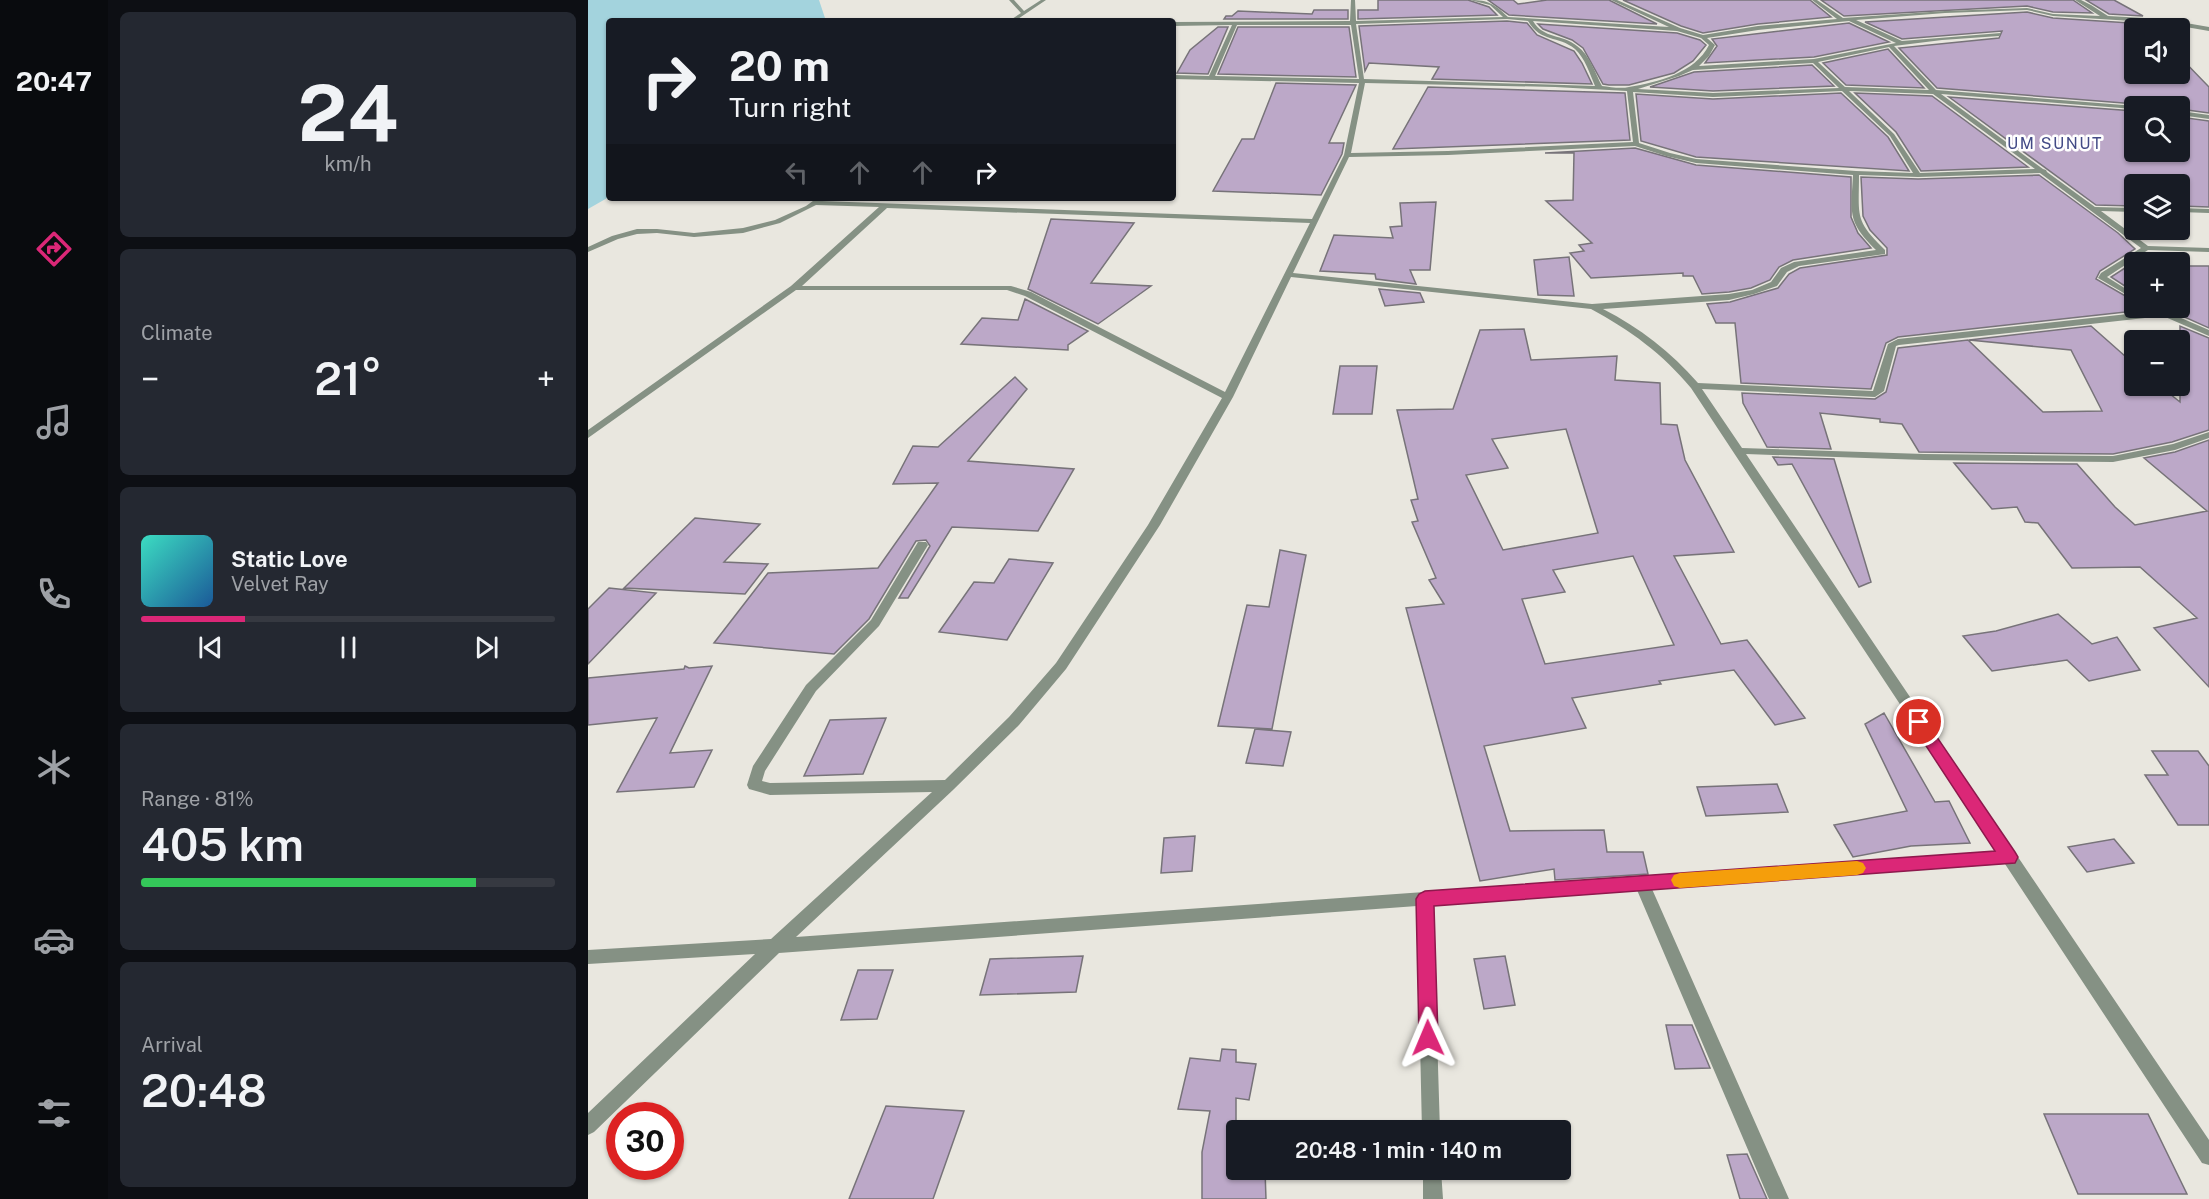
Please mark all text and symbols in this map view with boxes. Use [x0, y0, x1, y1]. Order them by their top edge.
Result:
map controls [2124, 18, 2190, 396]
button: sound [2124, 18, 2190, 84]
text: 20 m [729, 41, 830, 90]
icon: right [630, 42, 708, 120]
text: 20:47 [16, 65, 92, 97]
text: 24 [298, 67, 398, 159]
text: Turn right [729, 91, 852, 123]
button: search [2124, 96, 2190, 162]
district label: UM SUNUT [2007, 134, 2103, 153]
text: km/h [324, 152, 372, 176]
icon: left [780, 156, 813, 189]
icon: ahead [843, 156, 876, 189]
icon: ahead [906, 156, 939, 189]
icon: right [969, 156, 1002, 189]
button: layers [2124, 174, 2190, 240]
icon: directions [33, 228, 75, 270]
button: + [2124, 252, 2190, 318]
text: Climate [141, 321, 213, 345]
button: − [2124, 330, 2190, 396]
text: 21° [314, 352, 382, 405]
text: − [141, 360, 159, 398]
text: + [537, 360, 555, 398]
icon: music [33, 401, 75, 443]
text: Static Love [231, 546, 348, 572]
text: Velvet Ray [231, 572, 329, 596]
icon: phone [33, 573, 75, 615]
icon: previous [194, 631, 227, 664]
icon: pause [332, 631, 365, 664]
icon: next [470, 631, 503, 664]
pin [1893, 696, 1944, 747]
icon: arrive [1902, 705, 1935, 738]
icon: climate [33, 746, 75, 788]
text: Range · 81% [141, 787, 254, 811]
text: 405 km [141, 818, 304, 871]
icon: car [33, 919, 75, 961]
position arrow [1396, 1006, 1460, 1070]
text: Arrival [141, 1033, 203, 1057]
text: 20:48 [141, 1064, 267, 1117]
icon: filters [33, 1092, 75, 1134]
speed limit sign: 30 [606, 1102, 684, 1180]
text: 20:48 · 1 min · 140 m [1295, 1137, 1502, 1163]

